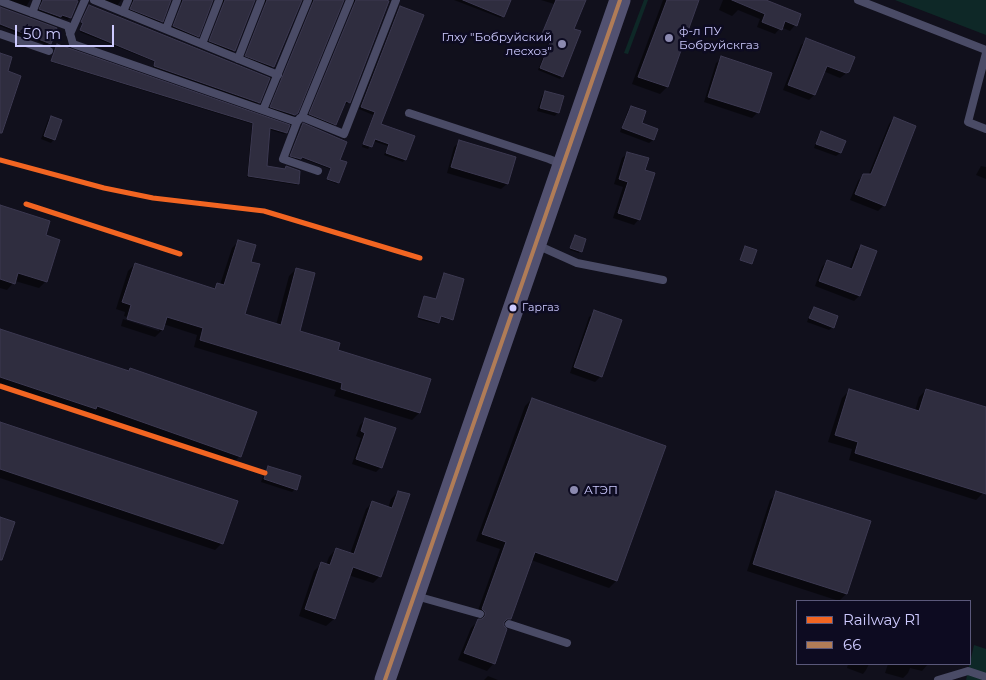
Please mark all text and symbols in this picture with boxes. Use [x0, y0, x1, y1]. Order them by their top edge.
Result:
scale bar [18, 15, 116, 47]
text: 50 m [23, 24, 61, 43]
place label: ф-л ПУ Бобруйскгаз [679, 24, 759, 52]
place label: Глху "Бобруйский лесхоз" [442, 30, 552, 58]
marker: ф-л ПУ Бобруйскгаз [663, 32, 675, 44]
marker: Глху "Бобруйский лесхоз" [556, 38, 568, 50]
place label: Гаргаз [522, 301, 559, 315]
marker: Гаргаз [508, 303, 518, 313]
place label: АТЭП [584, 483, 618, 497]
marker: АТЭП [568, 484, 580, 496]
legend [796, 600, 971, 665]
text: Railway R1 [843, 610, 920, 629]
text: 66 [843, 635, 861, 654]

